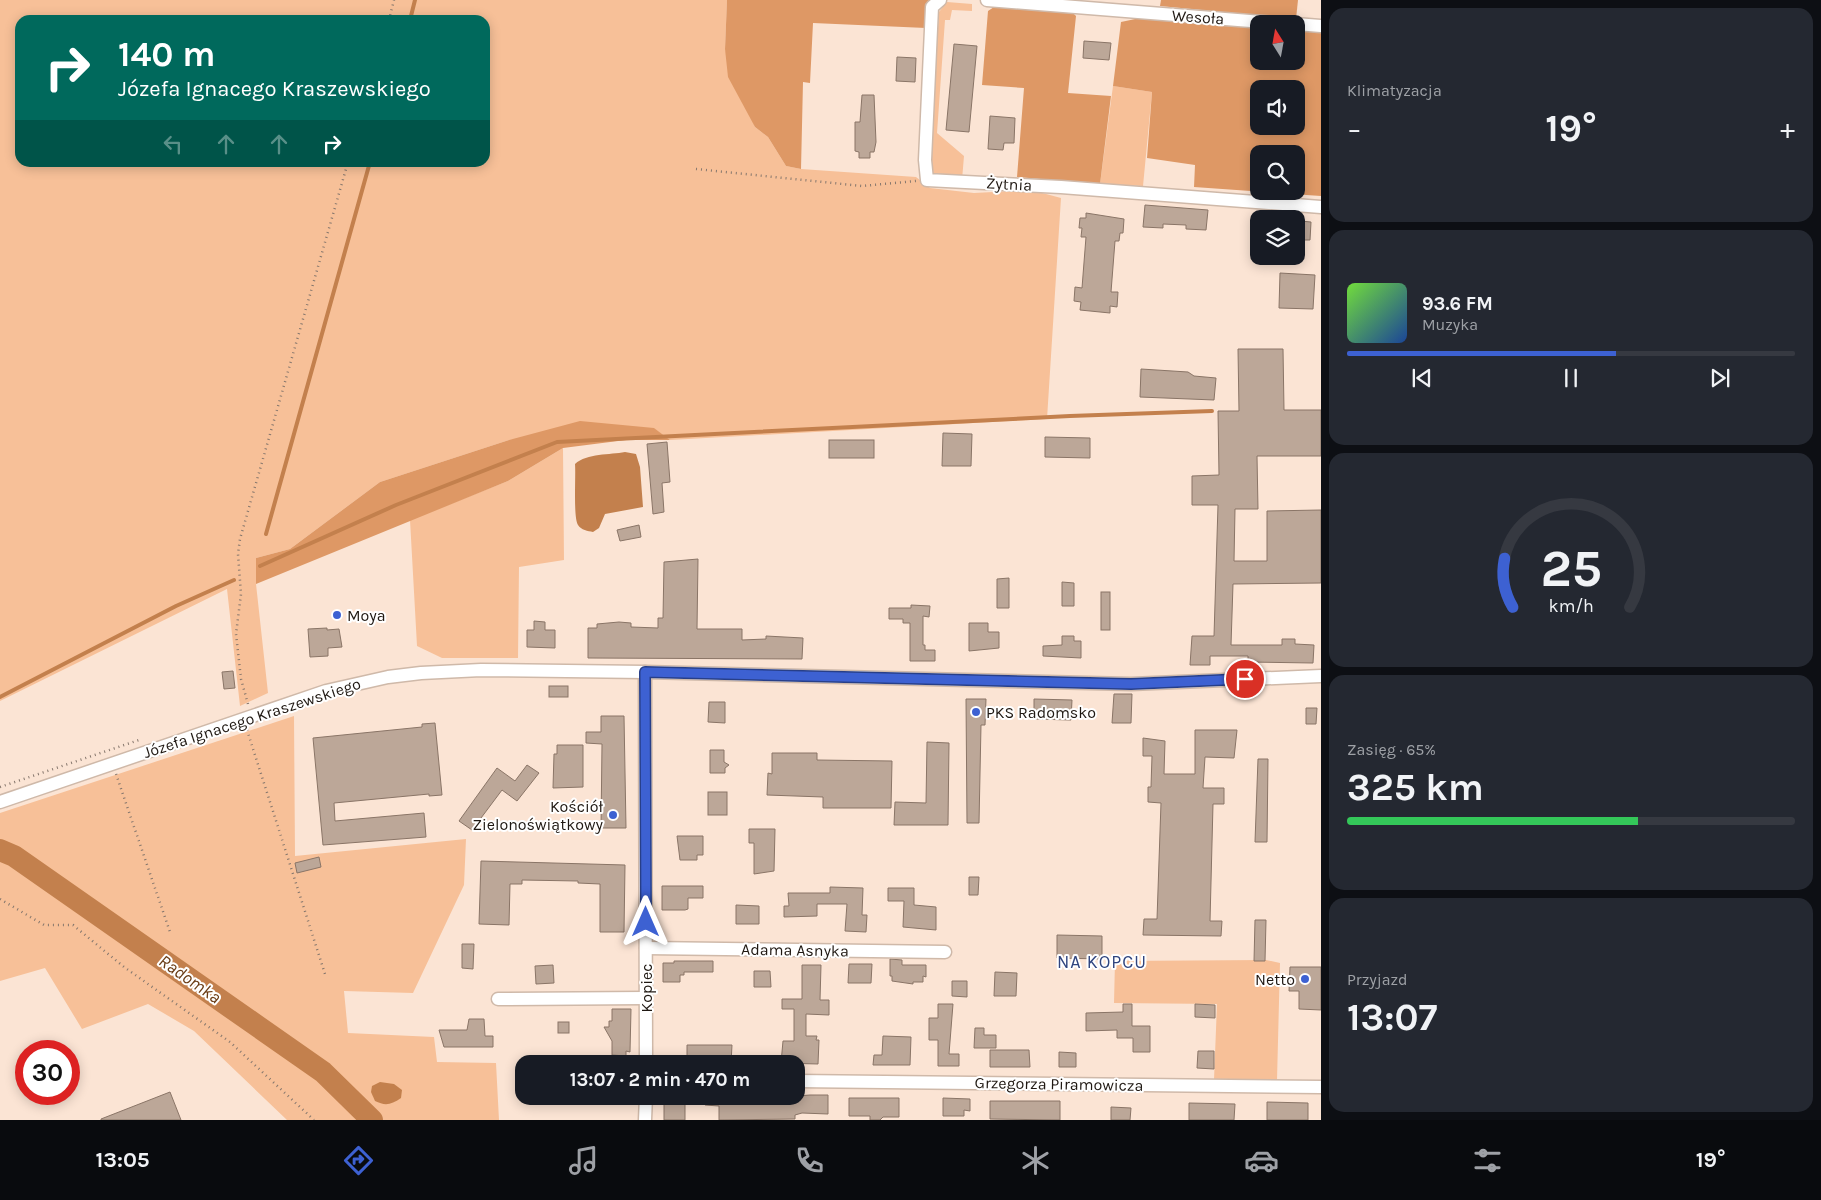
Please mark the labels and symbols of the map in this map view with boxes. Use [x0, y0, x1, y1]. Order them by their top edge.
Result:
street label: Wesoła [1171, 6, 1225, 28]
north arrow [1250, 15, 1305, 70]
street label: Żytnia [985, 173, 1033, 195]
place label: Moya [347, 606, 386, 625]
marker: Moya [331, 609, 343, 621]
pin [1224, 658, 1266, 700]
street label: Józefa Ignacego Kraszewskiego [141, 674, 363, 762]
place label: PKS Radomsko [986, 703, 1096, 722]
marker: PKS Radomsko [970, 706, 982, 718]
place label: Kościół Zielonoświątkowy [473, 797, 604, 834]
marker: Kościół Zielonoświątkowy [607, 809, 619, 821]
position arrow [619, 895, 671, 947]
street label: Adama Asnyka [741, 940, 849, 960]
water label: Radomka [155, 950, 225, 1008]
district label: NA KOPCU [1057, 951, 1147, 973]
street label: Kopiec [637, 963, 656, 1013]
place label: Netto [1255, 970, 1295, 989]
marker: Netto [1299, 973, 1311, 985]
speed limit sign: 30 [15, 1040, 80, 1105]
street label: Grzegorza Piramowicza [975, 1073, 1143, 1095]

